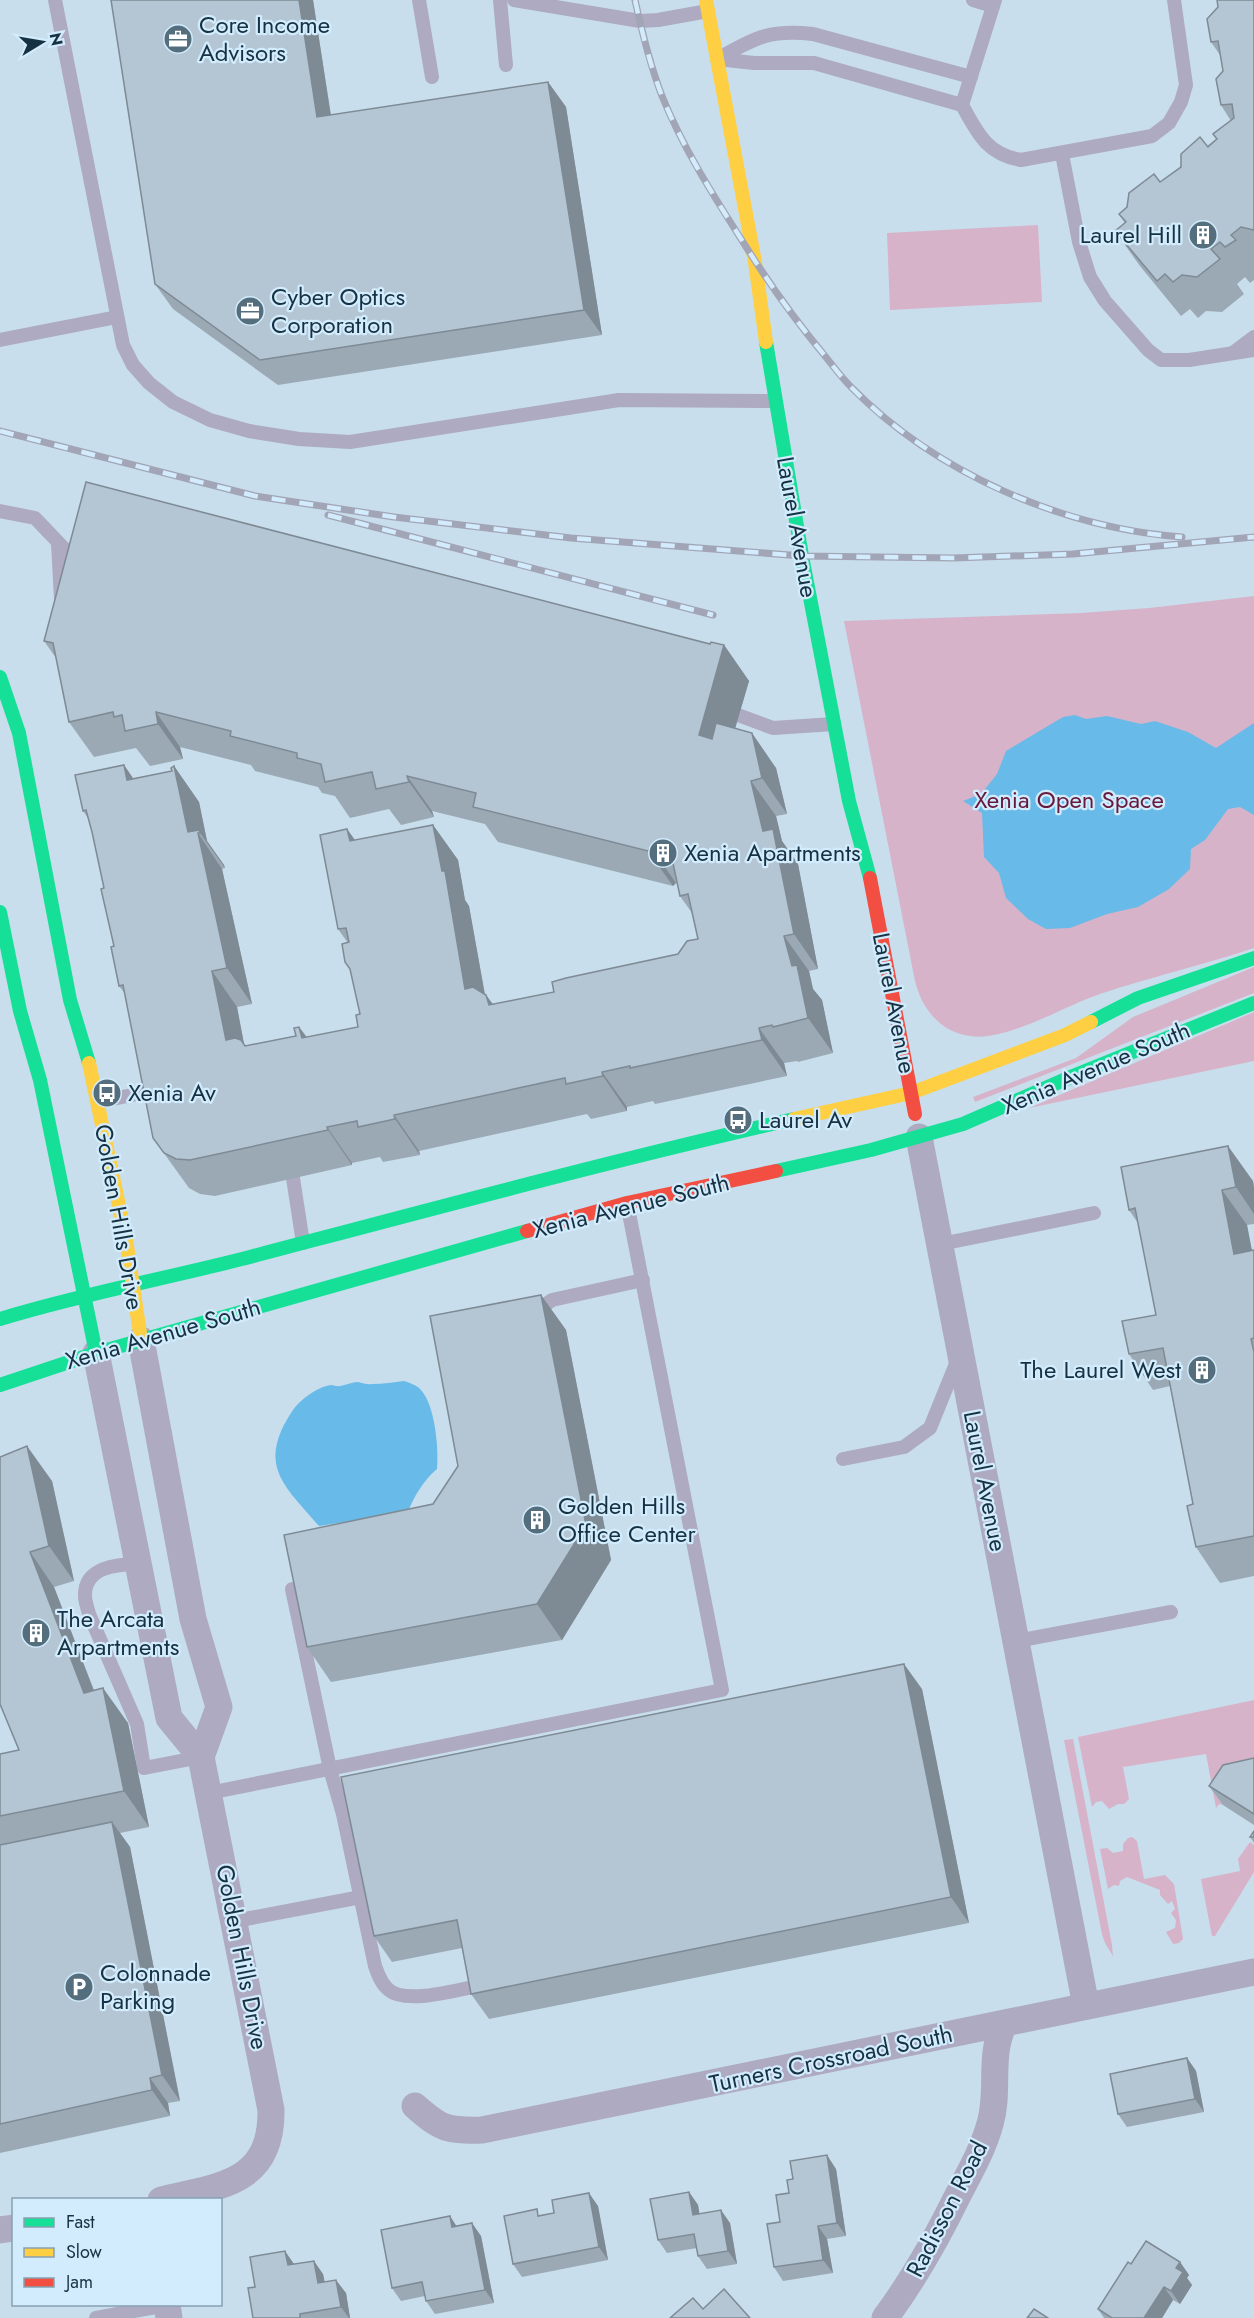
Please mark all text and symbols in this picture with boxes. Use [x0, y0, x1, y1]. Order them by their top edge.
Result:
place label: Core Income Advisors [199, 7, 330, 70]
north arrow [12, 12, 72, 72]
office icon: Core Income Advisors [162, 23, 194, 55]
text: N [44, 31, 69, 48]
place label: Laurel Hill [1080, 217, 1182, 252]
building icon: Laurel Hill [1187, 219, 1219, 251]
place label: Cyber Optics Corporation [271, 279, 405, 342]
office icon: Cyber Optics Corporation [234, 295, 266, 327]
street label: Laurel Avenue [768, 454, 827, 600]
park label: Xenia Open Space [974, 782, 1164, 817]
place label: Xenia Apartments [684, 835, 861, 870]
building icon: Xenia Apartments [647, 837, 679, 869]
street label: Laurel Avenue [864, 930, 925, 1076]
street label: Xenia Avenue South [996, 1012, 1195, 1123]
place label: Xenia Av [128, 1075, 216, 1110]
bus stop icon: Xenia Av [91, 1077, 123, 1109]
place label: Laurel Av [759, 1102, 853, 1137]
bus stop icon: Laurel Av [722, 1104, 754, 1136]
street label: Golden Hills Drive [86, 1121, 153, 1312]
street label: Xenia Avenue South [529, 1164, 733, 1247]
street label: Xenia Avenue South [61, 1289, 265, 1378]
place label: The Laurel West [1020, 1352, 1181, 1387]
building icon: The Laurel West [1186, 1354, 1218, 1386]
street label: Laurel Avenue [955, 1408, 1016, 1554]
place label: Golden Hills Office Center [558, 1488, 696, 1551]
building icon: Golden Hills Office Center [521, 1504, 553, 1536]
place label: The Arcata Arpartments [57, 1601, 179, 1664]
building icon: The Arcata Arpartments [20, 1617, 52, 1649]
street label: Golden Hills Drive [207, 1861, 278, 2052]
place label: Colonnade Parking [100, 1955, 211, 2018]
parking icon: Colonnade Parking [63, 1971, 95, 2003]
street label: Turners Crossroad South [706, 2016, 956, 2101]
street label: Radisson Road [897, 2134, 996, 2283]
legend [12, 2198, 222, 2306]
text: Fast [66, 2209, 95, 2235]
text: Slow [66, 2239, 103, 2265]
text: Jam [64, 2269, 93, 2295]

